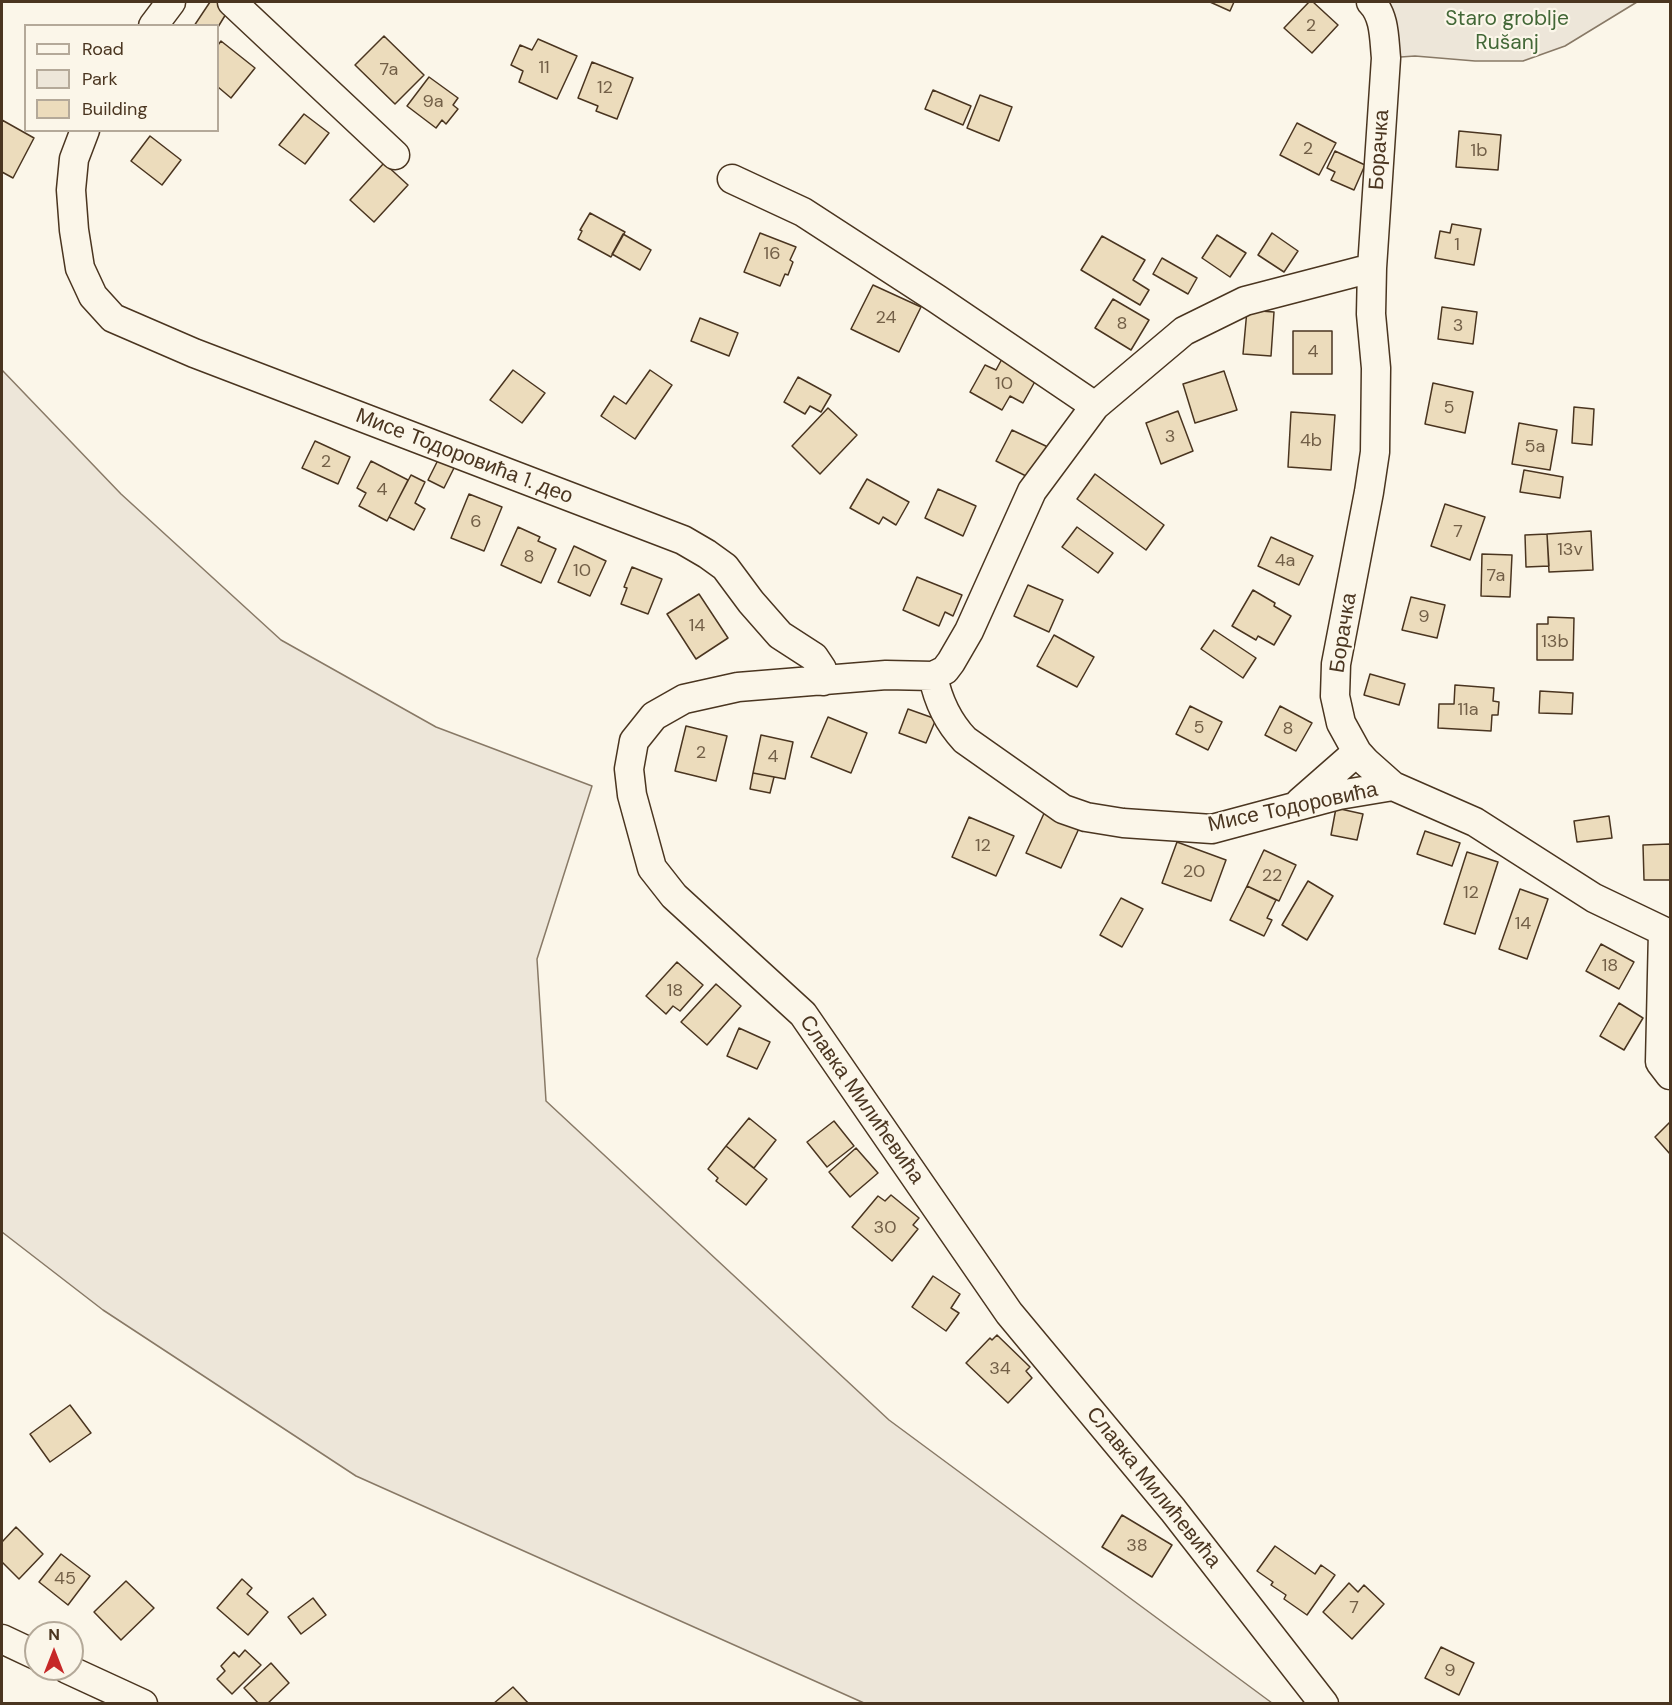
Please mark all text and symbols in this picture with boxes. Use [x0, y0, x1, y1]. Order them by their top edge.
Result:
park label: Staro groblje Rušanj [1445, 6, 1569, 56]
house number: 2 [1306, 15, 1316, 37]
legend [24, 24, 219, 132]
text: Road [82, 37, 124, 61]
house number: 11 [538, 57, 550, 79]
house number: 7a [380, 59, 398, 81]
text: Park [82, 67, 118, 91]
house number: 12 [597, 77, 613, 99]
house number: 9a [422, 91, 444, 113]
text: Building [82, 97, 147, 121]
street label: Борачка [1365, 109, 1395, 191]
house number: 2 [1303, 138, 1313, 160]
house number: 1b [1471, 140, 1487, 162]
house number: 1 [1454, 234, 1460, 256]
house number: 16 [764, 243, 780, 265]
house number: 24 [876, 307, 896, 329]
house number: 8 [1117, 313, 1127, 335]
house number: 3 [1453, 315, 1463, 337]
house number: 4 [1308, 341, 1318, 363]
house number: 10 [995, 373, 1013, 395]
house number: 5 [1444, 397, 1454, 419]
street label: Мисе Тодоровића 1. део [352, 404, 576, 510]
house number: 3 [1165, 426, 1175, 448]
house number: 4b [1300, 430, 1322, 452]
house number: 5a [1525, 436, 1545, 458]
house number: 2 [321, 451, 331, 473]
house number: 4 [377, 479, 387, 501]
house number: 6 [470, 511, 482, 533]
house number: 7 [1453, 521, 1463, 543]
house number: 13v [1557, 539, 1583, 561]
house number: 8 [524, 546, 534, 568]
house number: 4a [1275, 550, 1295, 572]
house number: 10 [573, 560, 591, 582]
house number: 7a [1487, 565, 1505, 587]
street label: Борачка [1325, 591, 1363, 675]
house number: 9 [1418, 606, 1430, 628]
house number: 14 [689, 615, 705, 637]
house number: 13b [1541, 631, 1569, 653]
house number: 11a [1457, 699, 1479, 721]
house number: 5 [1194, 717, 1204, 739]
house number: 8 [1283, 718, 1293, 740]
house number: 2 [696, 742, 706, 764]
house number: 4 [768, 746, 778, 768]
street label: Мисе Тодоровића [1206, 778, 1380, 838]
house number: 12 [975, 835, 991, 857]
house number: 20 [1183, 861, 1205, 883]
house number: 22 [1262, 865, 1282, 887]
house number: 12 [1463, 882, 1479, 904]
house number: 14 [1515, 913, 1531, 935]
house number: 18 [1602, 955, 1618, 977]
house number: 18 [667, 980, 683, 1002]
street label: Славка Милићевића [793, 1011, 929, 1189]
house number: 30 [874, 1217, 896, 1239]
house number: 34 [989, 1358, 1011, 1380]
street label: Славка Милићевића [1080, 1402, 1226, 1574]
house number: 38 [1126, 1535, 1148, 1557]
house number: 45 [54, 1568, 76, 1590]
house number: 7 [1349, 1597, 1359, 1619]
north arrow [24, 1621, 84, 1681]
text: N [48, 1624, 60, 1645]
house number: 9 [1444, 1660, 1456, 1682]

